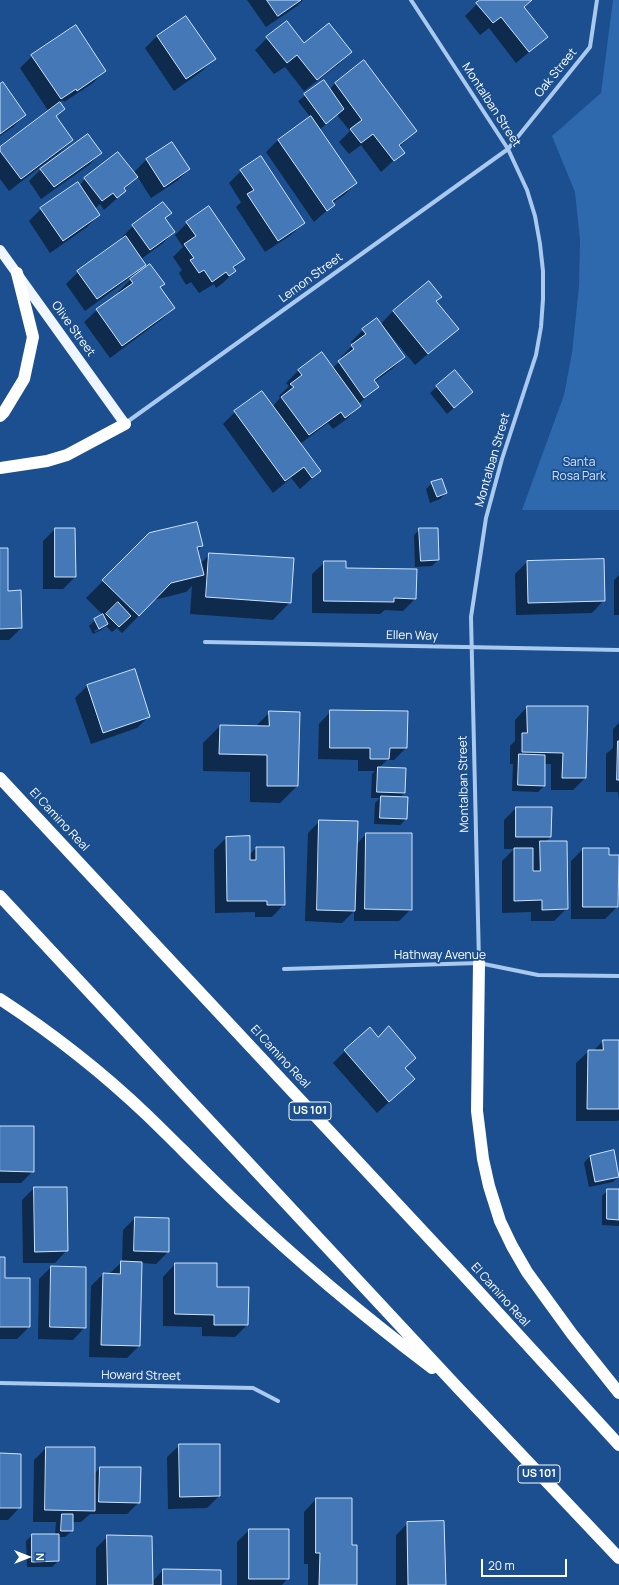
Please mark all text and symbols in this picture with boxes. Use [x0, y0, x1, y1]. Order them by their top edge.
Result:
street label: Oak Street [532, 46, 580, 100]
street label: Montalban Street [459, 60, 523, 150]
street label: Lemon Street [276, 250, 346, 306]
street label: Olive Street [48, 299, 98, 359]
street label: Montalban Street [473, 411, 513, 509]
park label: Santa Rosa Park [552, 456, 606, 484]
street label: Ellen Way [386, 628, 438, 644]
street label: Montalban Street [456, 735, 472, 833]
street label: El Camino Real [26, 786, 92, 854]
street label: Hathway Avenue [394, 949, 486, 963]
street label: El Camino Real [247, 1023, 313, 1091]
road number: US 101 [289, 1102, 331, 1120]
street label: El Camino Real [468, 1260, 532, 1330]
street label: Howard Street [101, 1368, 181, 1384]
road number: US 101 [518, 1465, 560, 1483]
north arrow [8, 1537, 48, 1577]
scale bar [483, 1551, 569, 1577]
text: N [33, 1553, 48, 1561]
text: 20 m [488, 1557, 515, 1574]

